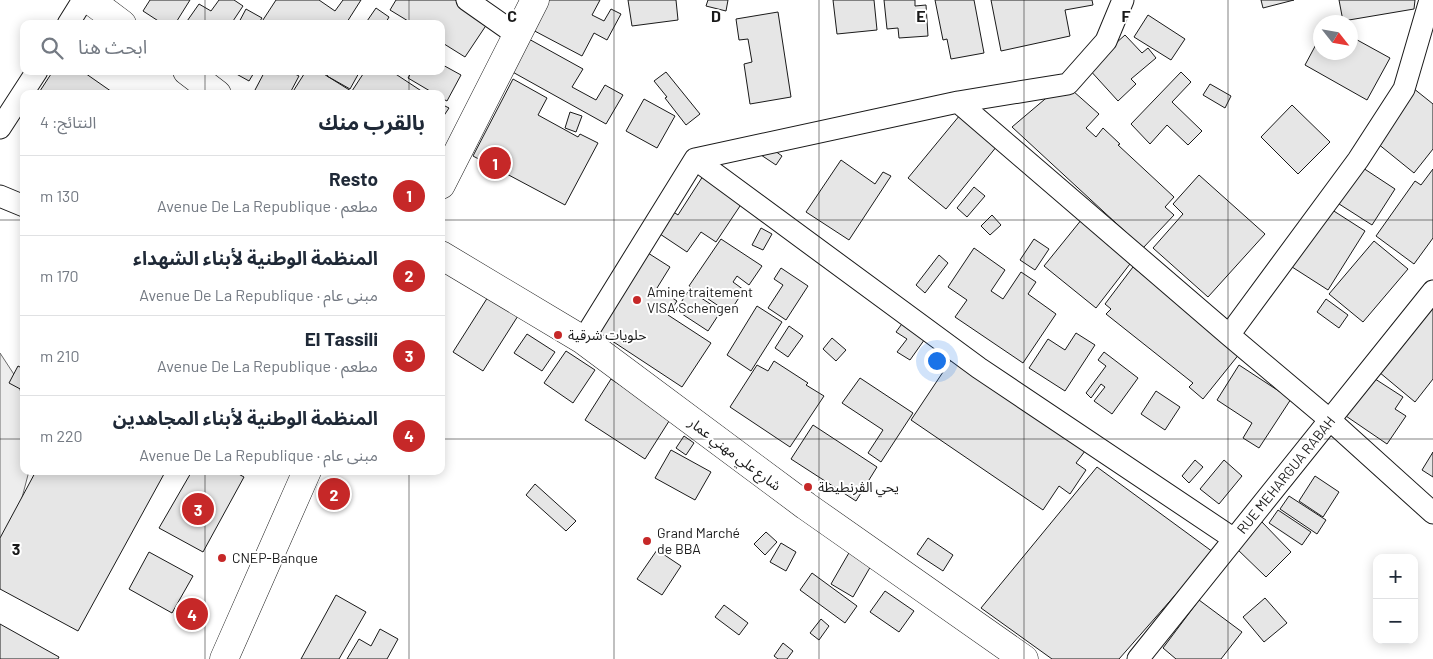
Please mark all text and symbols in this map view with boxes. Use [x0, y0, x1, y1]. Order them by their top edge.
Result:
text: C [507, 6, 517, 25]
text: D [711, 6, 721, 25]
text: E [916, 6, 926, 25]
text: F [1122, 6, 1131, 25]
north arrow [1313, 15, 1358, 60]
search box [20, 20, 445, 75]
icon: search [38, 34, 66, 62]
text: ابحث هنا [78, 35, 147, 58]
text: بالقرب منك [318, 109, 425, 134]
text: النتائج: 4 [40, 112, 96, 131]
pin: 1 [479, 144, 511, 182]
text: Resto [329, 167, 378, 190]
text: 130 m [40, 186, 79, 205]
text: 1 [406, 186, 412, 205]
text: مطعم · Avenue De La Republique [157, 196, 378, 215]
text: المنظمة الوطنية لأبناء الشهداء [133, 246, 378, 269]
text: 170 m [40, 266, 79, 285]
text: 2 [405, 266, 413, 285]
place label: Amine traitement VISA Schengen [647, 283, 753, 316]
text: مبنى عام · Avenue De La Republique [139, 285, 378, 304]
marker: Amine traitement VISA Schengen [631, 294, 643, 306]
place label: حلويات شرقية [568, 326, 646, 344]
text: El Tassili [305, 327, 378, 350]
marker: حلويات شرقية [552, 329, 564, 341]
text: 210 m [40, 346, 79, 365]
text: 3 [405, 346, 413, 365]
your location [924, 348, 950, 374]
text: مطعم · Avenue De La Republique [157, 356, 378, 375]
text: المنظمة الوطنية لأبناء المجاهدين [113, 406, 378, 429]
street label: شارع علي مهني عمار [683, 413, 785, 496]
street label: RUE MEHARGUA RABAH [1233, 413, 1338, 537]
text: 220 m [40, 426, 83, 445]
text: 4 [404, 426, 414, 445]
text: مبنى عام · Avenue De La Republique [139, 445, 378, 464]
pin: 2 [318, 475, 350, 513]
place label: يحي الڤرنطيطة [818, 478, 899, 498]
marker: يحي الڤرنطيطة [802, 481, 814, 493]
pin: 3 [182, 490, 214, 528]
place label: Grand Marché de BBA [657, 524, 740, 557]
marker: Grand Marché de BBA [641, 535, 653, 547]
text: 3 [12, 539, 20, 558]
place label: CNEP-Banque [232, 549, 318, 566]
marker: CNEP-Banque [216, 552, 228, 564]
map controls [1373, 554, 1418, 644]
button: + [1373, 554, 1418, 599]
pin: 4 [176, 595, 208, 633]
button: − [1373, 599, 1418, 644]

